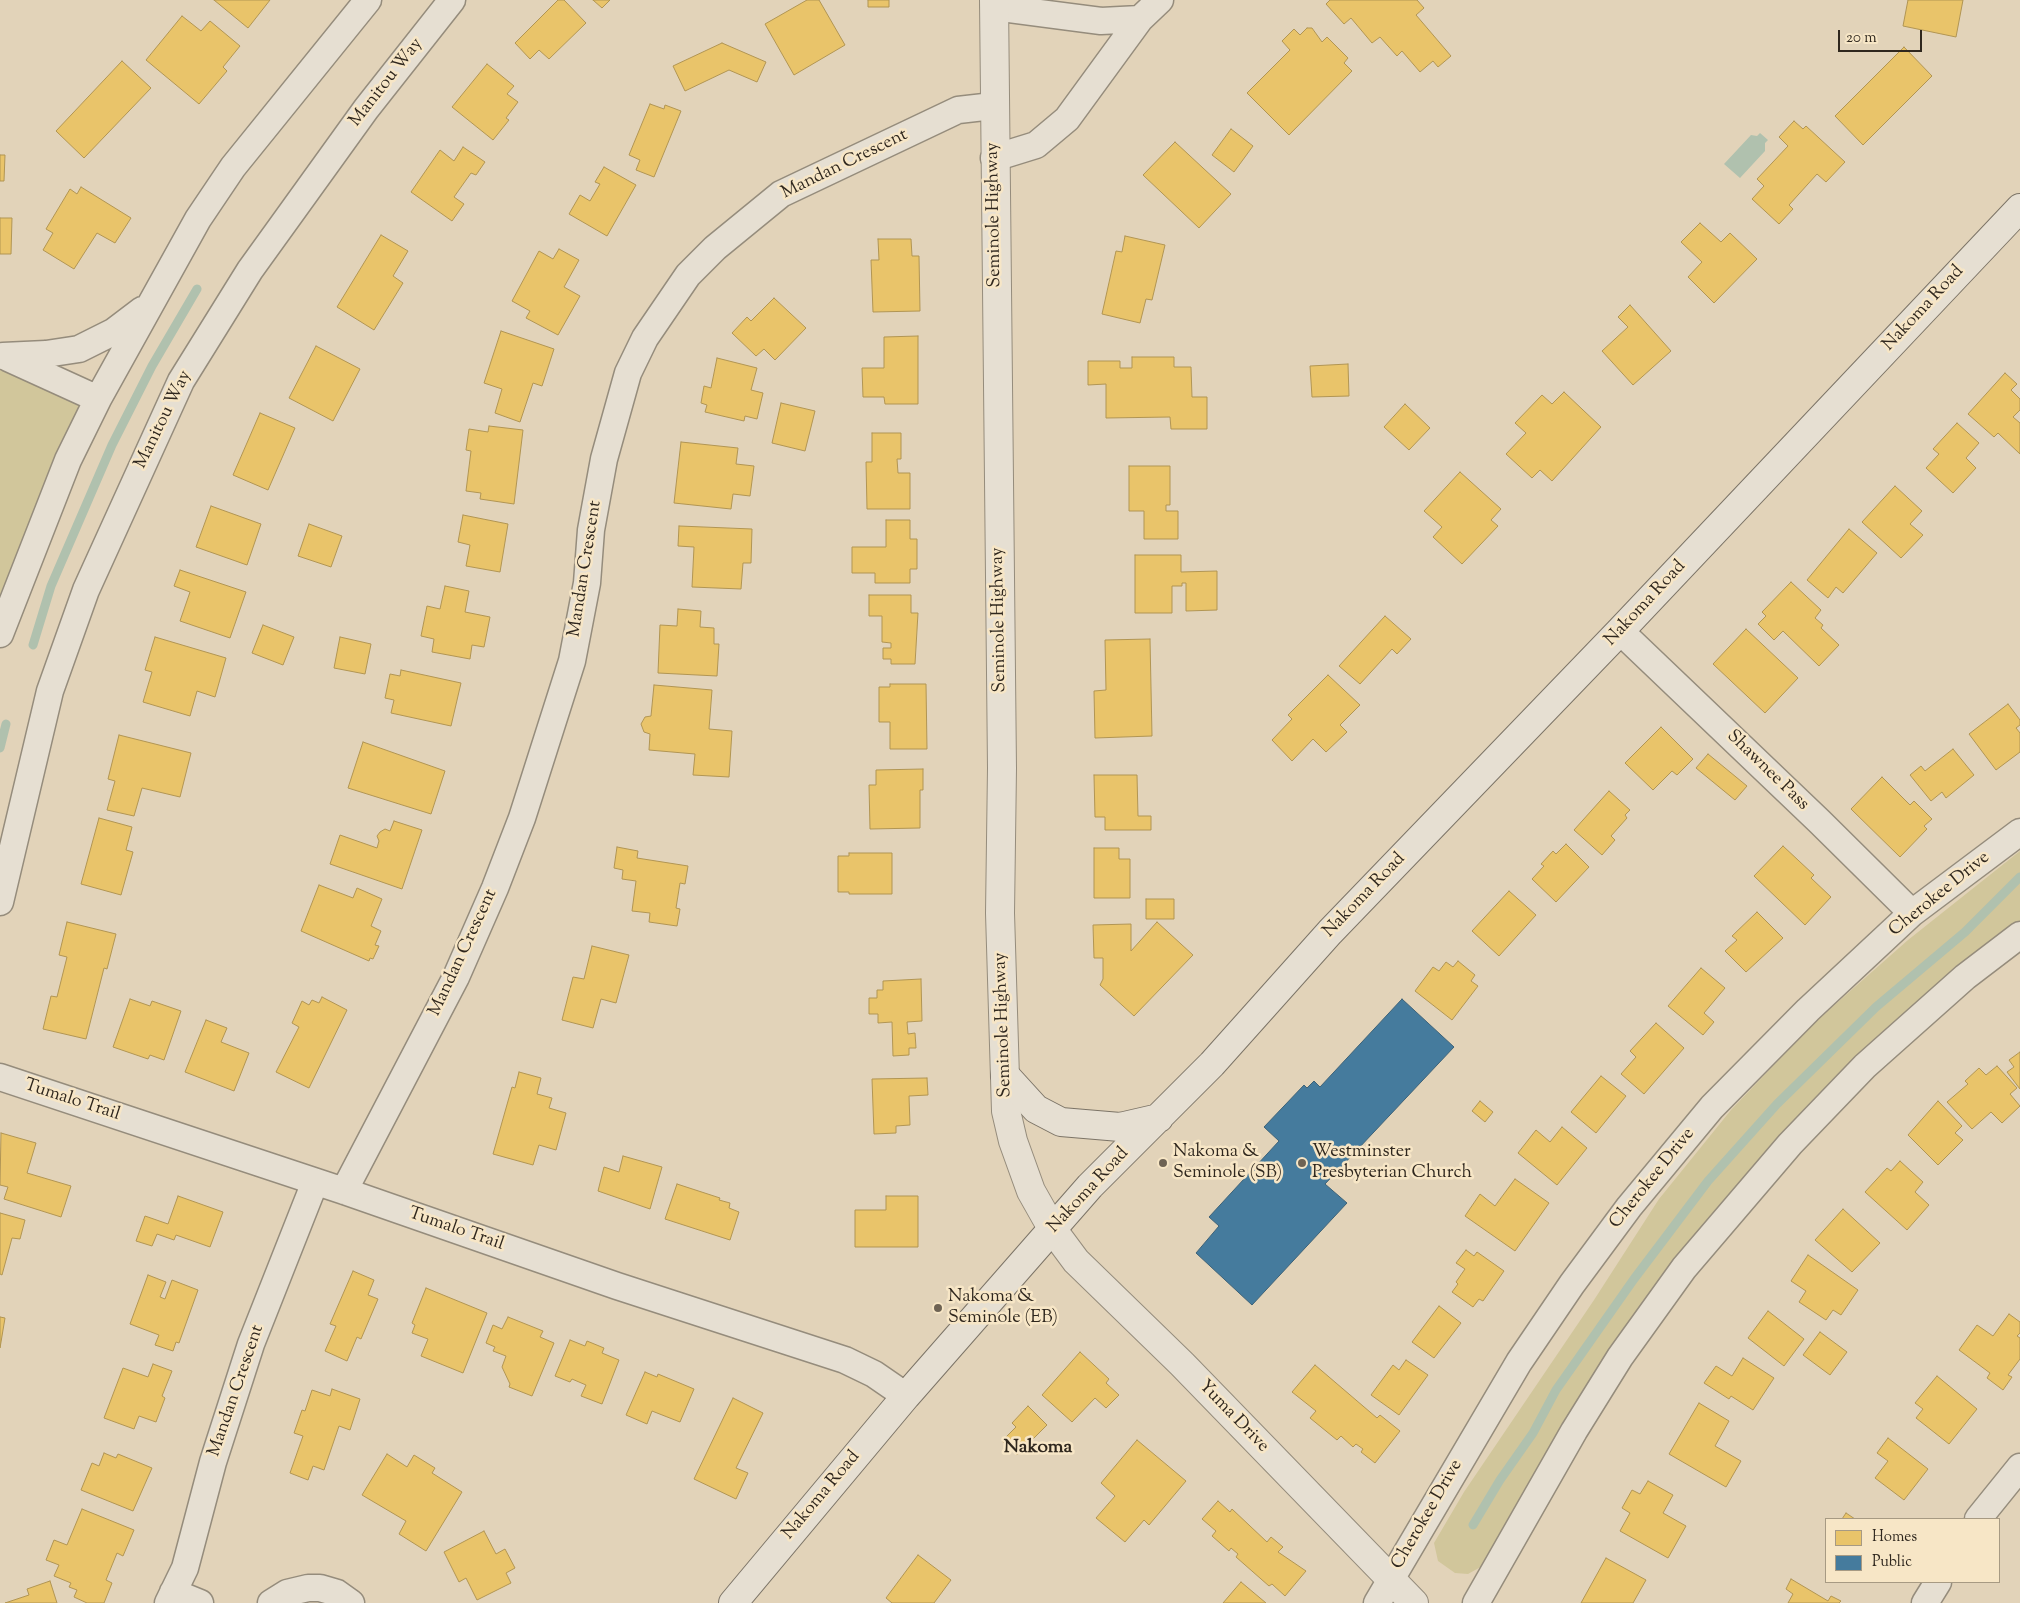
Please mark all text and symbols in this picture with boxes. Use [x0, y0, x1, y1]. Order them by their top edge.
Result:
scale bar [1840, 20, 1924, 52]
text: 20 m [1846, 28, 1877, 49]
street label: Manitou Way [346, 34, 428, 132]
street label: Mandan Crescent [778, 125, 912, 205]
street label: Seminole Highway [983, 142, 1007, 288]
street label: Nakoma Road [1879, 262, 1969, 356]
street label: Manitou Way [131, 367, 197, 473]
street label: Mandan Crescent [565, 499, 607, 639]
street label: Seminole Highway [988, 547, 1012, 693]
street label: Nakoma Road [1601, 557, 1691, 651]
street label: Shawnee Pass [1721, 726, 1813, 816]
street label: Cherokee Drive [1885, 848, 1995, 942]
street label: Nakoma Road [1319, 849, 1411, 943]
street label: Mandan Crescent [425, 886, 503, 1020]
street label: Seminole Highway [991, 952, 1017, 1098]
street label: Tumalo Trail [21, 1075, 123, 1127]
street label: Cherokee Drive [1606, 1124, 1700, 1234]
place label: Nakoma & Seminole (SB) [1173, 1142, 1282, 1184]
place label: Westminster Presbyterian Church [1312, 1142, 1472, 1184]
street label: Nakoma Road [1044, 1144, 1134, 1238]
marker: Nakoma & Seminole (SB) [1157, 1157, 1169, 1169]
marker: Westminster Presbyterian Church [1296, 1157, 1308, 1169]
street label: Tumalo Trail [405, 1204, 507, 1256]
place label: Nakoma & Seminole (EB) [948, 1287, 1058, 1330]
marker: Nakoma & Seminole (EB) [932, 1302, 944, 1314]
street label: Mandan Crescent [204, 1322, 270, 1460]
street label: Yuma Drive [1193, 1376, 1273, 1458]
district label: Nakoma [1004, 1438, 1072, 1460]
street label: Nakoma Road [779, 1447, 865, 1545]
street label: Cherokee Drive [1388, 1456, 1468, 1574]
legend [1825, 1518, 2000, 1583]
text: Homes [1872, 1527, 1917, 1548]
text: Public [1872, 1552, 1912, 1573]

